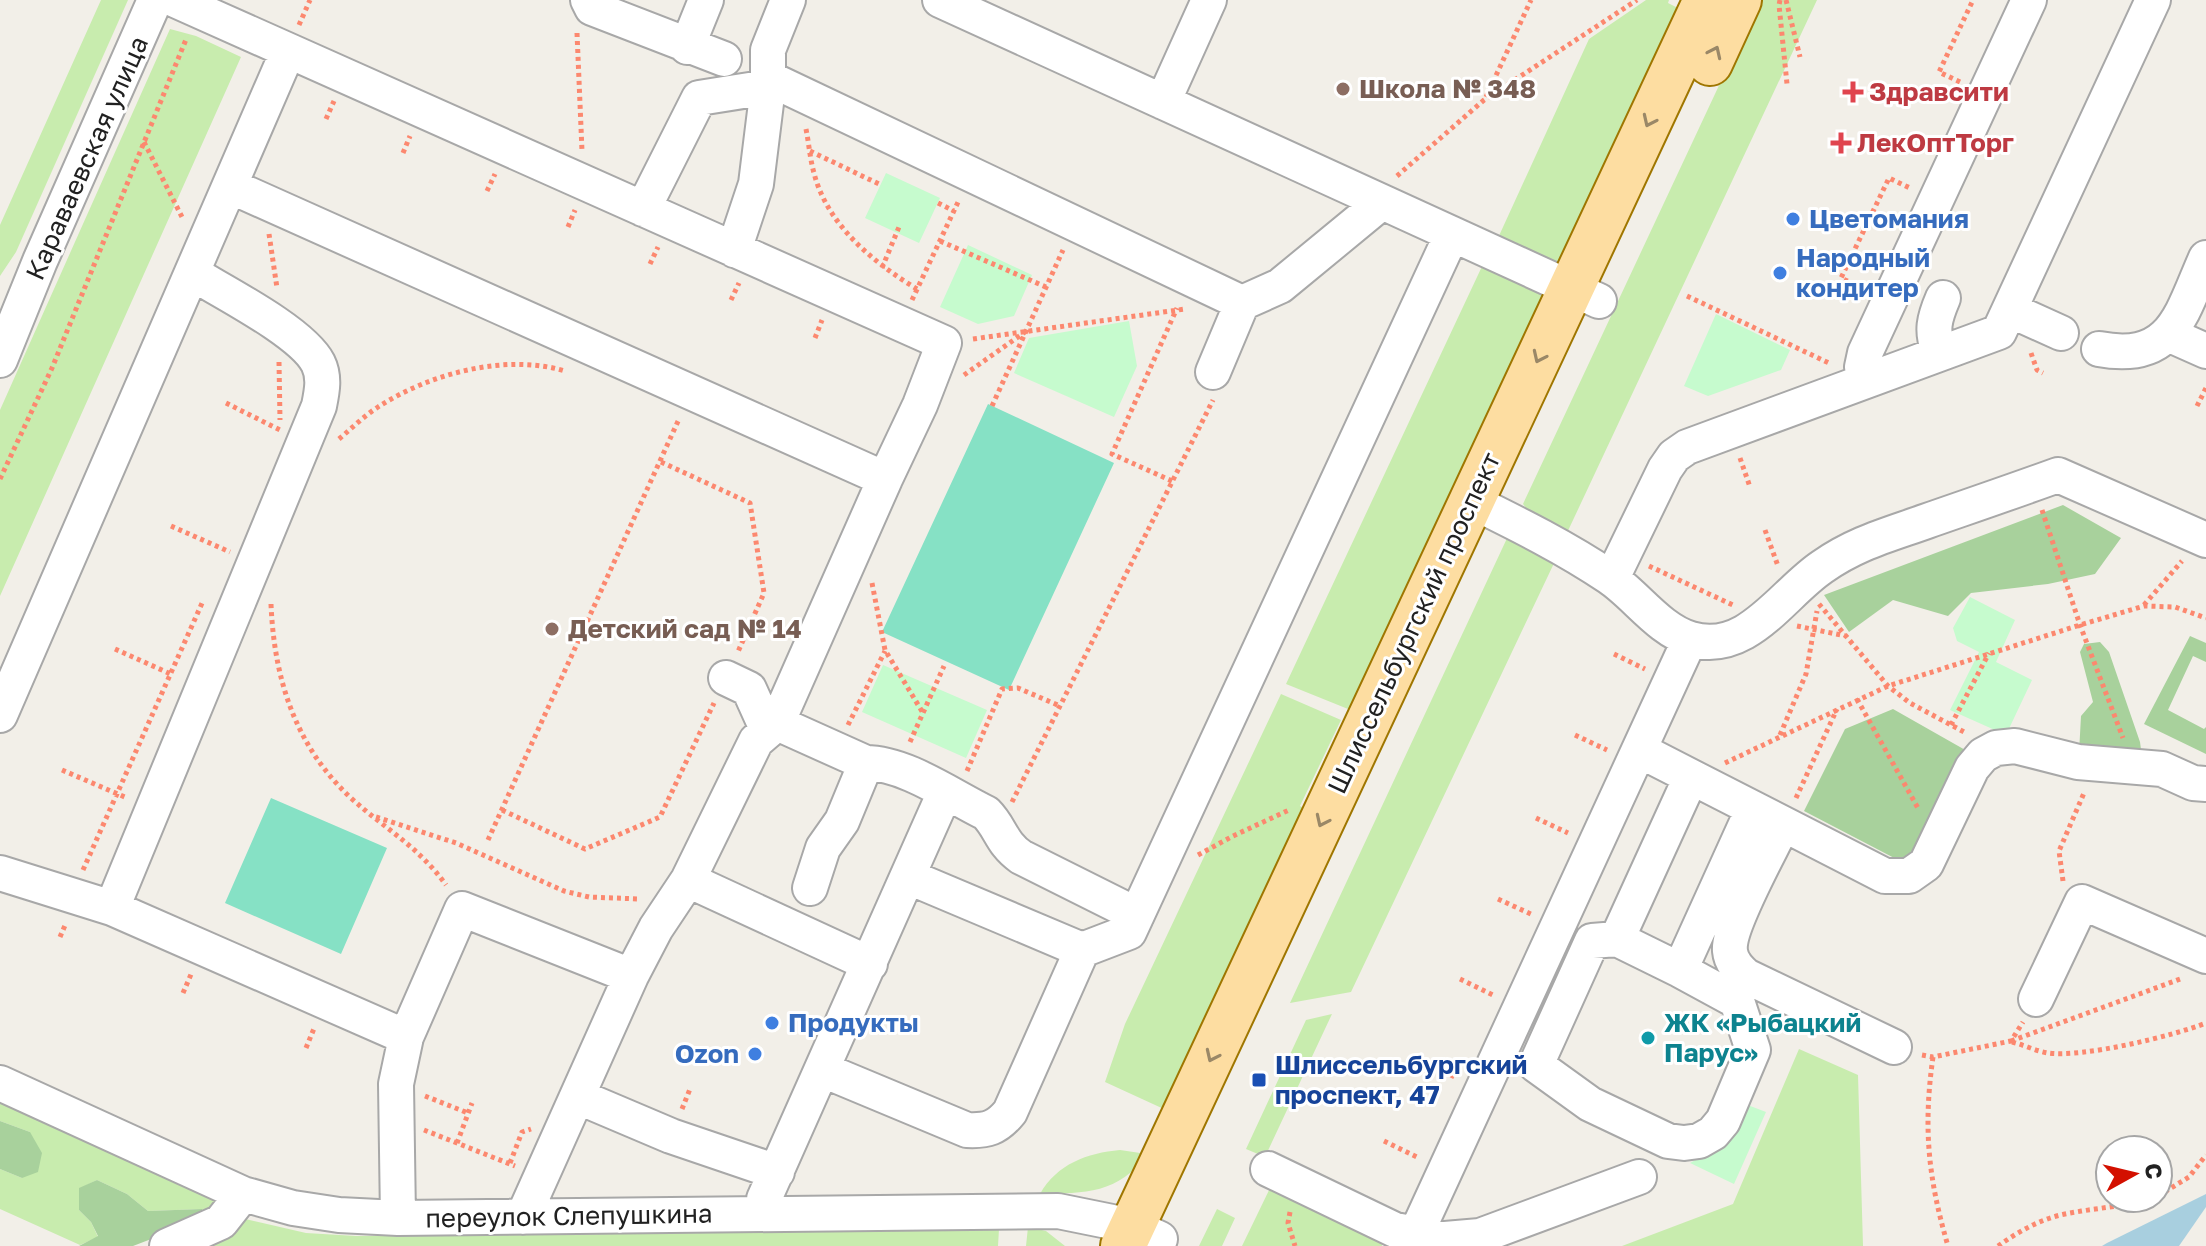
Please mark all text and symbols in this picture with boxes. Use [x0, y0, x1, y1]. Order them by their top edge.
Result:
street label: Караваевская улица [19, 31, 154, 284]
one-way arrow [1705, 46, 1721, 60]
place label: Школа № 348 [1359, 73, 1536, 104]
place label: Здравсити [1869, 76, 2009, 107]
marker: Школа № 348 [1334, 80, 1352, 98]
marker: Здравсити [1844, 83, 1862, 101]
one-way arrow [1643, 113, 1659, 128]
place label: ЛекОптТорг [1857, 127, 2014, 158]
marker: ЛекОптТорг [1832, 134, 1850, 152]
place label: Цветомания [1809, 203, 1969, 234]
marker: Цветомания [1784, 210, 1802, 228]
place label: Народный кондитер [1796, 242, 1930, 303]
marker: Народный кондитер [1771, 264, 1789, 282]
one-way arrow [1533, 349, 1549, 363]
street label: Шлиссельбургский проспект [1321, 447, 1506, 798]
place label: Детский сад № 14 [568, 613, 802, 644]
marker: Детский сад № 14 [543, 620, 561, 638]
one-way arrow [1316, 812, 1332, 827]
place label: Продукты [788, 1007, 919, 1038]
place label: ЖК «Рыбацкий Парус» [1664, 1007, 1861, 1068]
marker: Продукты [763, 1014, 781, 1032]
marker: ЖК «Рыбацкий Парус» [1639, 1029, 1657, 1047]
place label: Ozon [675, 1038, 739, 1069]
marker: Ozon [746, 1045, 764, 1063]
one-way arrow [1206, 1048, 1222, 1063]
place label: Шлиссельбургский проспект, 47 [1275, 1049, 1527, 1110]
marker: Шлиссельбургский проспект, 47 [1250, 1071, 1268, 1089]
north arrow [2094, 1134, 2174, 1214]
text: С [2140, 1162, 2169, 1181]
street label: переулок Слепушкина [425, 1197, 713, 1234]

